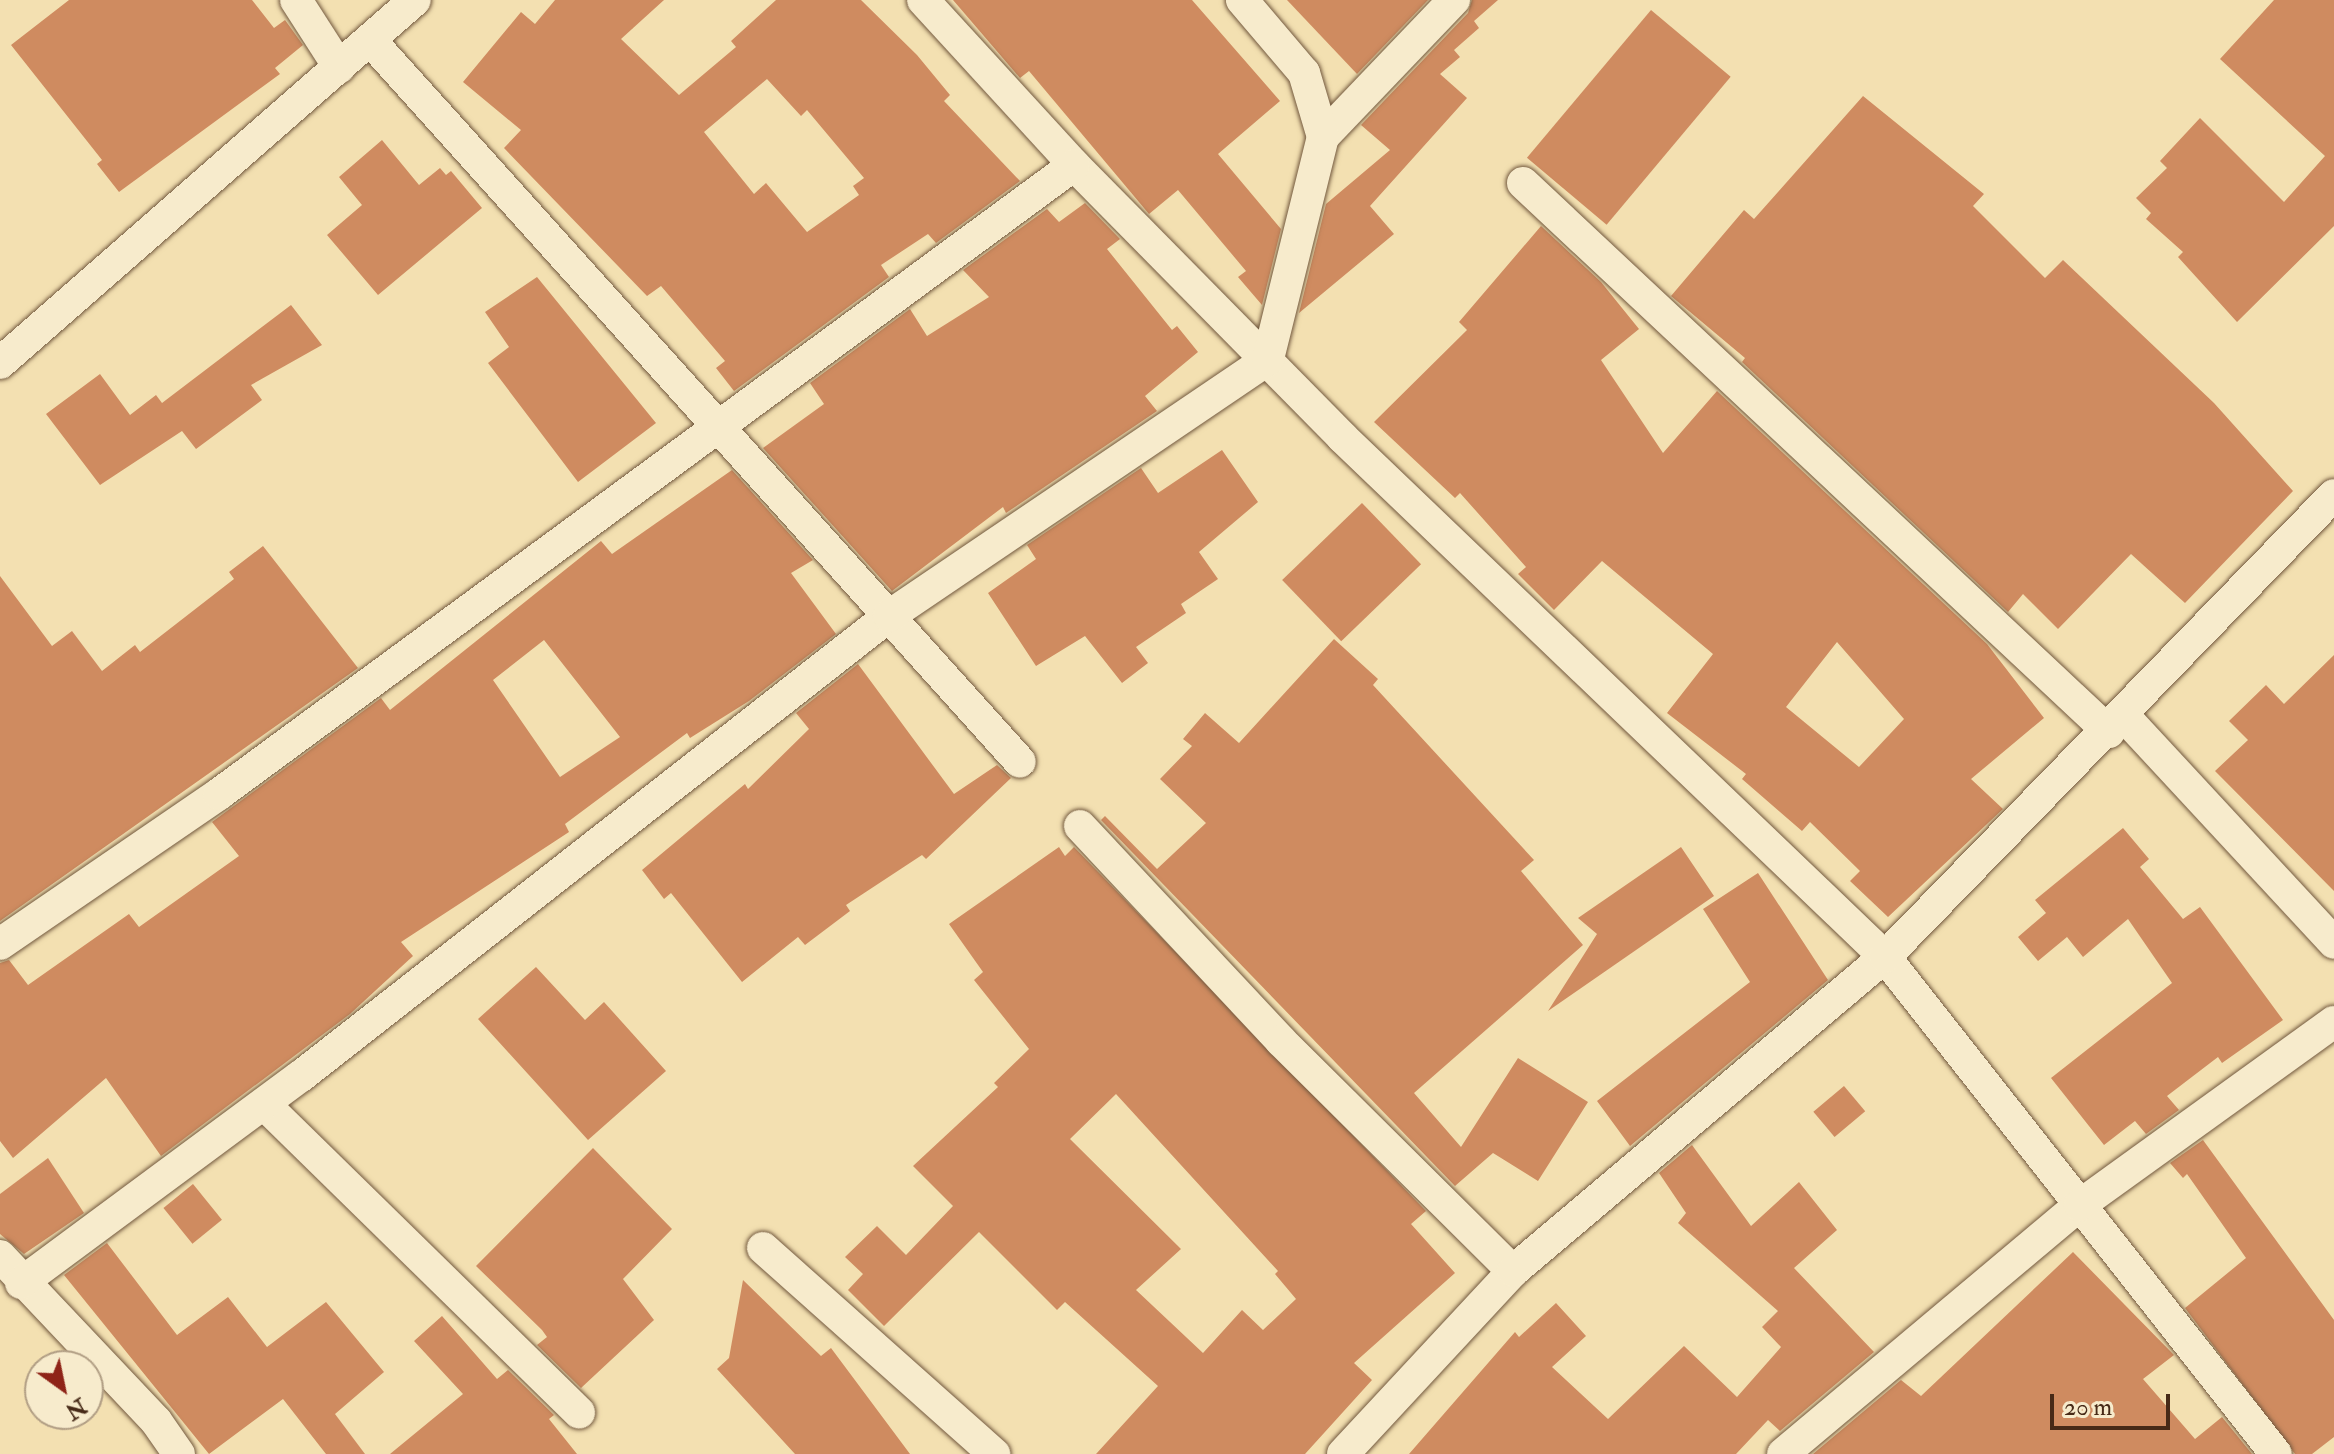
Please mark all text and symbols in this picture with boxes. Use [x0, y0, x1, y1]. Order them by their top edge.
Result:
north arrow [24, 1350, 104, 1430]
scale bar [2054, 1378, 2174, 1428]
text: N [60, 1391, 92, 1426]
text: 20 m [2064, 1392, 2112, 1423]

